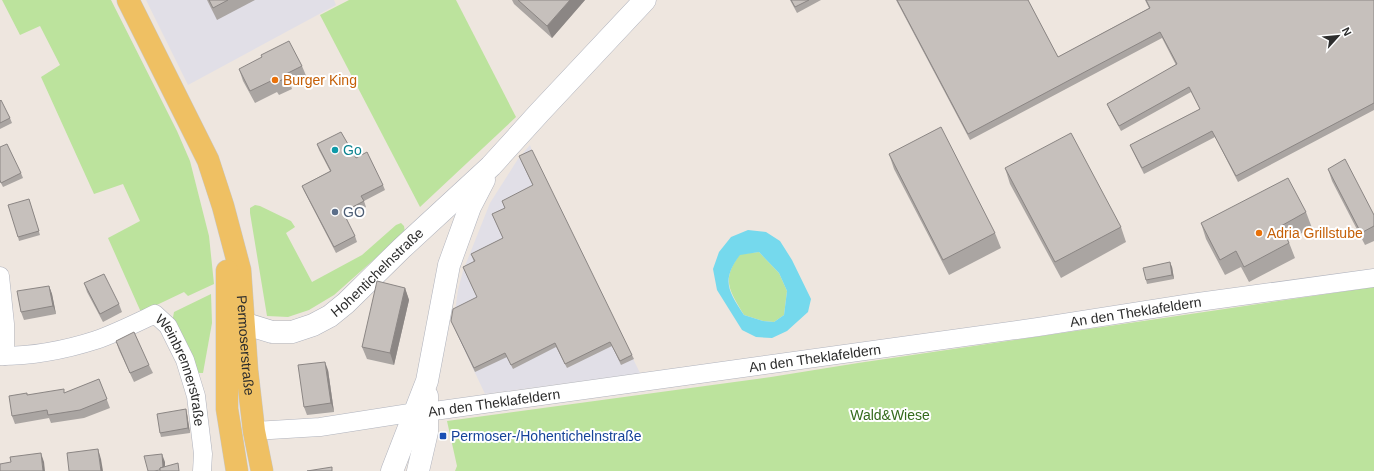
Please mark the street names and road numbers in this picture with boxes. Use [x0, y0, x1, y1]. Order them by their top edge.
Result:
street label: Hohentichelnstraße [328, 224, 427, 320]
street label: An den Theklafeldern [1069, 294, 1202, 330]
street label: Permoserstraße [234, 295, 258, 396]
street label: Weinbrennerstraße [152, 311, 208, 427]
street label: An den Theklafeldern [748, 341, 882, 375]
street label: An den Theklafeldern [427, 386, 561, 420]

